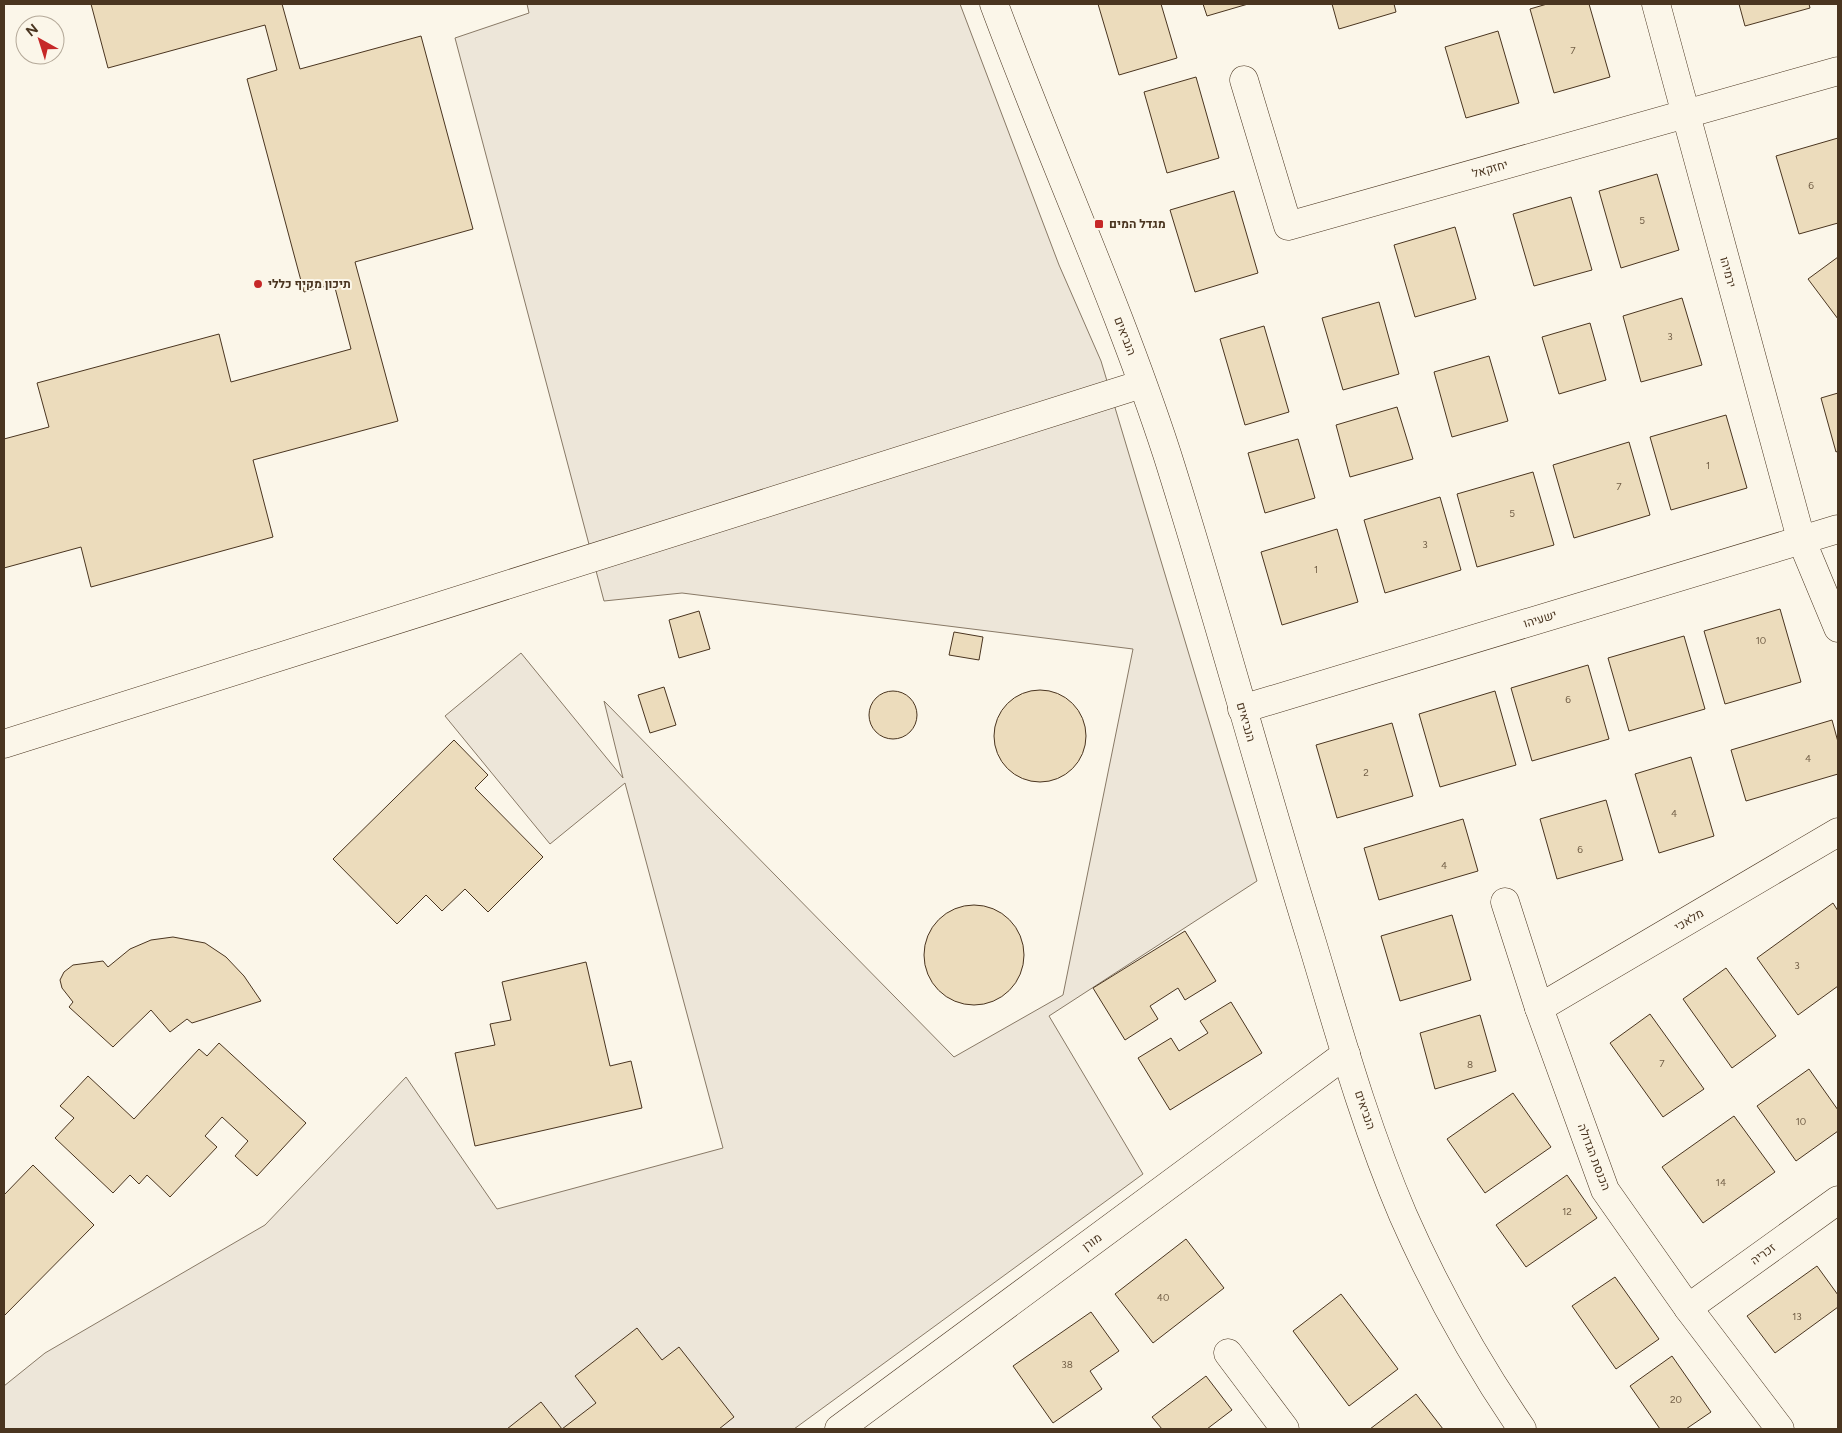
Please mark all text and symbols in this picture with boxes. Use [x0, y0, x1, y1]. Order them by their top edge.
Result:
north arrow [15, 15, 65, 65]
text: N [23, 20, 42, 40]
house number: 7 [1570, 44, 1576, 57]
street label: יחזקאל [1471, 157, 1509, 181]
house number: 6 [1808, 179, 1814, 192]
house number: 5 [1639, 214, 1645, 227]
place label: מגדל המים [1109, 217, 1166, 231]
marker: מגדל המים [1093, 218, 1105, 230]
street label: ירמיהו [1717, 255, 1739, 289]
place label: תיכון מקיף כללי [268, 277, 351, 291]
marker: תיכון מקיף כללי [252, 278, 264, 290]
street label: הנביאים [1111, 315, 1139, 357]
house number: 3 [1667, 330, 1673, 343]
house number: 1 [1706, 459, 1710, 472]
house number: 7 [1616, 480, 1622, 493]
house number: 5 [1509, 507, 1515, 520]
house number: 3 [1422, 538, 1428, 551]
house number: 1 [1314, 563, 1318, 576]
street label: ישעיהו [1522, 607, 1558, 631]
house number: 10 [1756, 634, 1766, 647]
house number: 6 [1565, 693, 1571, 706]
street label: הנביאים [1234, 701, 1258, 743]
house number: 4 [1805, 752, 1811, 765]
house number: 2 [1363, 766, 1369, 779]
house number: 4 [1671, 807, 1677, 820]
house number: 6 [1577, 843, 1583, 856]
house number: 4 [1441, 859, 1447, 872]
street label: מלאכי [1672, 906, 1706, 934]
house number: 3 [1794, 959, 1800, 972]
house number: 7 [1659, 1057, 1665, 1070]
house number: 8 [1467, 1058, 1473, 1071]
street label: הנביאים [1352, 1089, 1378, 1131]
house number: 10 [1796, 1115, 1806, 1128]
street label: הכנסת הגדולה [1575, 1122, 1613, 1192]
house number: 14 [1716, 1176, 1726, 1189]
house number: 12 [1562, 1205, 1572, 1218]
street label: מורן [1080, 1230, 1104, 1254]
street label: זכריה [1748, 1240, 1778, 1268]
house number: 40 [1157, 1291, 1169, 1304]
house number: 13 [1792, 1310, 1802, 1323]
house number: 38 [1061, 1358, 1073, 1371]
house number: 20 [1670, 1393, 1682, 1406]

